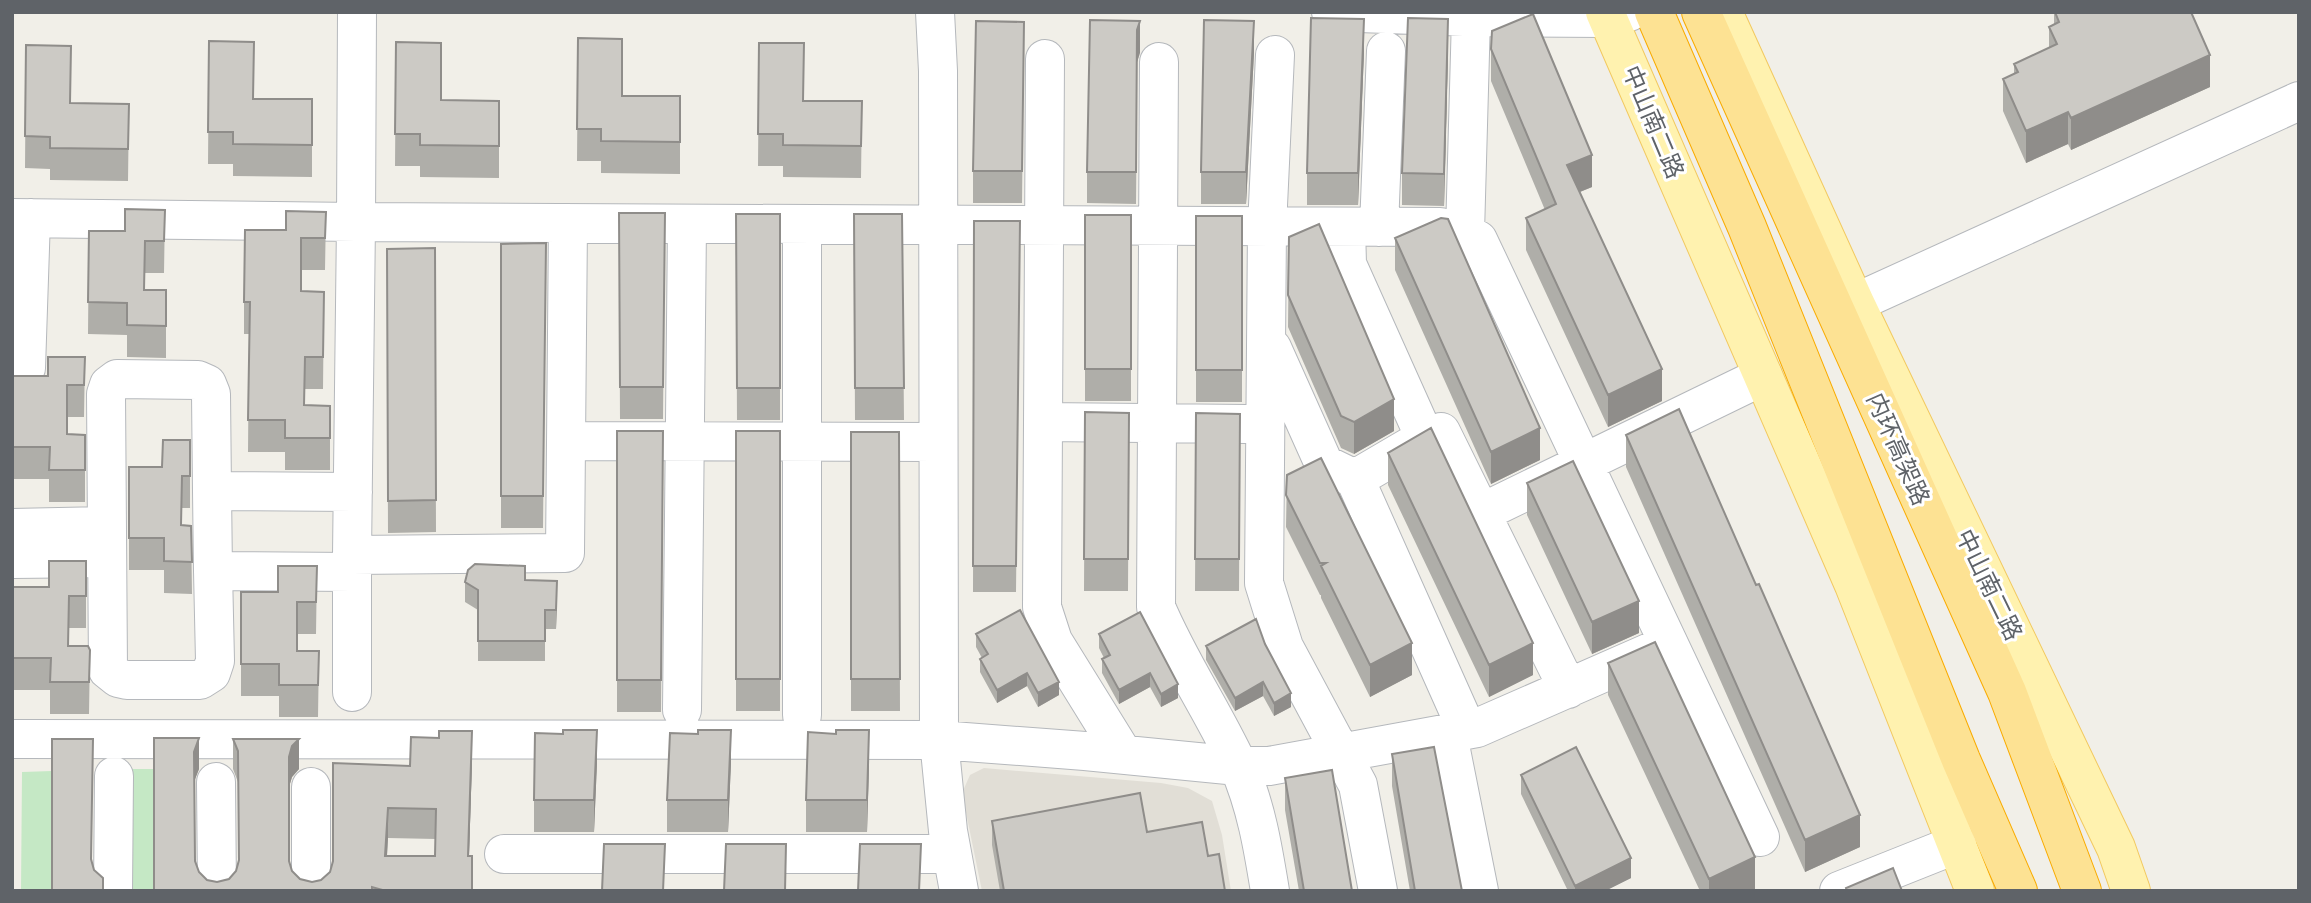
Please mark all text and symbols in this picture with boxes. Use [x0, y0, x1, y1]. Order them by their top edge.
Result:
street label: 中山南二路 [1617, 61, 1689, 183]
street label: 内环高架路 [1861, 388, 1935, 510]
street label: 中山南二路 [1950, 525, 2028, 645]

